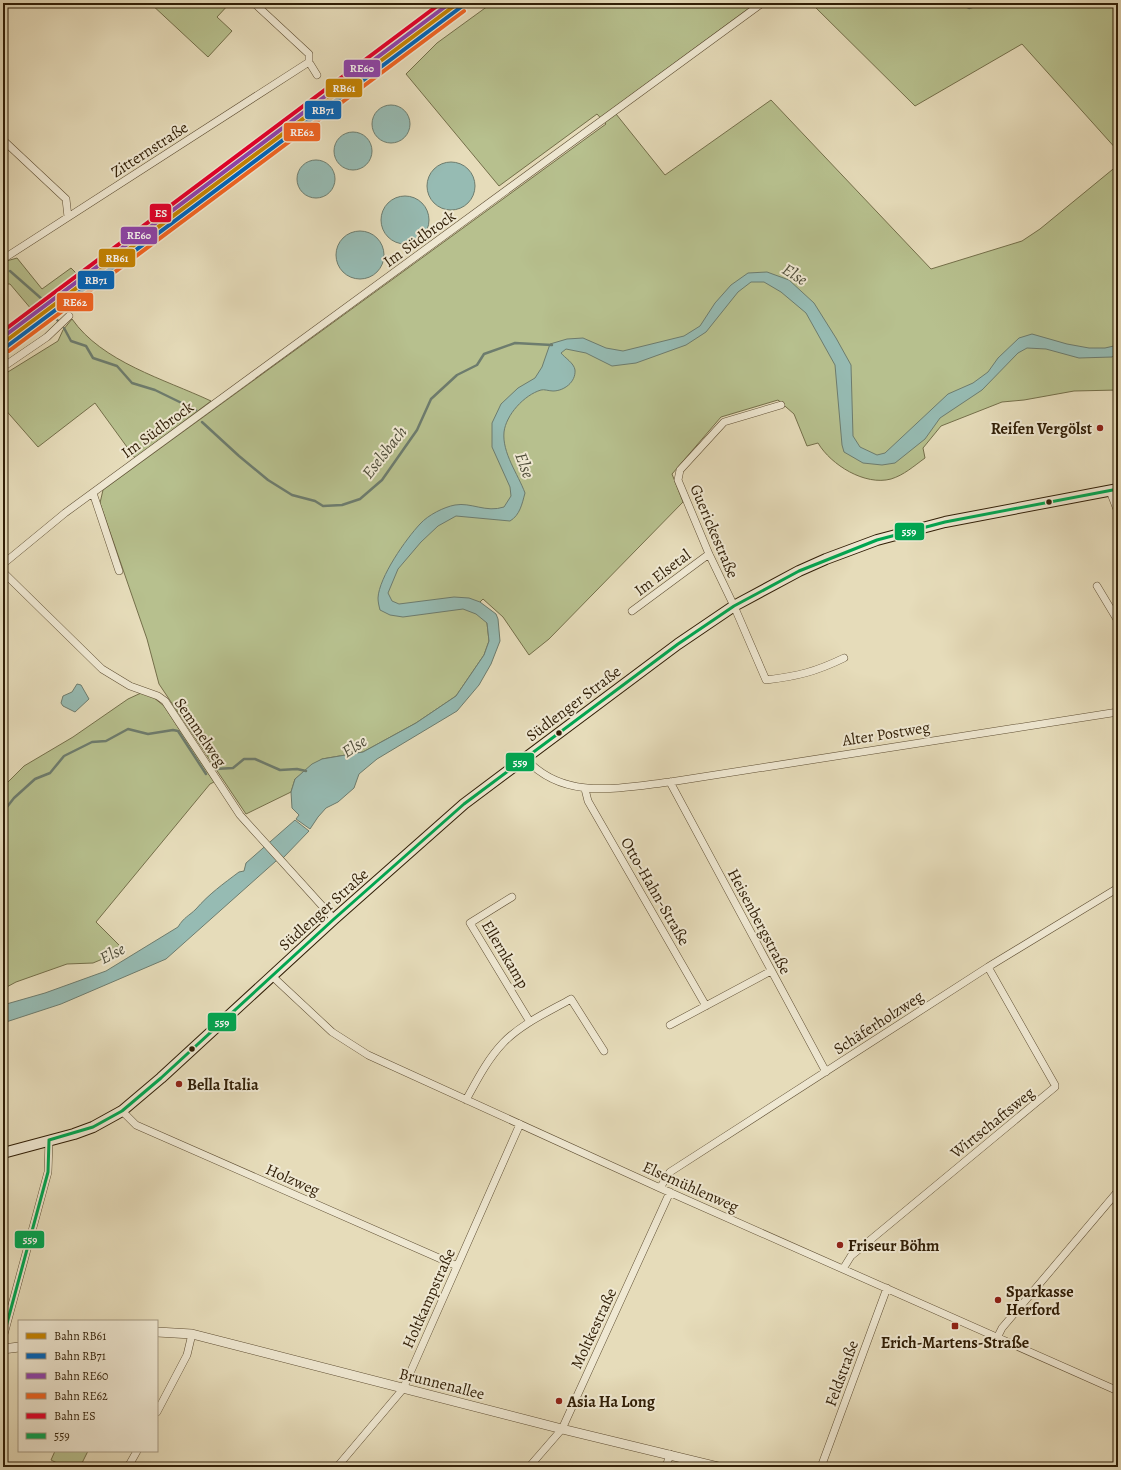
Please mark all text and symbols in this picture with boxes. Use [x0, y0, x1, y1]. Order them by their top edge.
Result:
line badge: RE60 [343, 59, 381, 78]
text: RE60 [350, 61, 375, 76]
line badge: RB61 [325, 78, 363, 98]
text: RB61 [332, 81, 356, 96]
line badge: RB71 [304, 100, 342, 120]
text: RB71 [312, 103, 334, 118]
street label: Zitternstraße [107, 117, 192, 183]
line badge: RE62 [283, 122, 321, 142]
text: RE62 [290, 125, 315, 140]
line badge: ES [149, 203, 172, 223]
street label: Im Südbrock [379, 205, 460, 273]
text: ES [155, 206, 167, 221]
line badge: RE60 [120, 226, 158, 245]
text: RE60 [127, 228, 152, 243]
line badge: RB61 [98, 248, 136, 268]
text: RB61 [105, 251, 129, 266]
water label: Else [778, 258, 812, 291]
line badge: RB71 [77, 270, 115, 290]
text: RB71 [85, 273, 107, 288]
line badge: RE62 [56, 292, 94, 312]
text: RE62 [63, 295, 88, 310]
street label: Im Südbrock [117, 396, 198, 464]
place label: Reifen Vergölst [991, 418, 1093, 440]
water label: Eselsbach [356, 421, 412, 484]
marker: Reifen Vergölst [1095, 423, 1105, 433]
water label: Else [509, 449, 540, 481]
street label: Guerickestraße [684, 481, 744, 582]
unlabelled marker [1044, 497, 1054, 507]
line badge: 559 [894, 522, 925, 541]
text: 559 [902, 524, 916, 539]
street label: Im Elsetal [630, 544, 696, 601]
street label: Südlenger Straße [522, 661, 626, 747]
street label: Semmelweg [169, 694, 231, 771]
street label: Alter Postweg [840, 716, 932, 752]
unlabelled marker [554, 728, 564, 738]
water label: Else [337, 730, 371, 763]
line badge: 559 [505, 752, 535, 772]
text: 559 [513, 755, 527, 770]
street label: Otto-Hahn-Straße [615, 833, 695, 950]
street label: Südlenger Straße [274, 863, 373, 956]
street label: Heisenbergstraße [722, 865, 796, 978]
street label: Ellernkamp [476, 916, 534, 993]
water label: Else [96, 937, 129, 970]
street label: Schäferholzweg [829, 986, 928, 1060]
line badge: 559 [207, 1012, 237, 1032]
text: 559 [215, 1015, 229, 1030]
unlabelled marker [187, 1044, 197, 1054]
place label: Bella Italia [187, 1074, 259, 1096]
marker: Bella Italia [174, 1079, 184, 1089]
street label: Wirtschaftsweg [945, 1082, 1039, 1164]
street label: Elsemühlenweg [639, 1156, 742, 1218]
street label: Holzweg [262, 1158, 323, 1202]
line badge: 559 [14, 1230, 45, 1249]
text: 559 [23, 1232, 37, 1247]
place label: Friseur Böhm [848, 1235, 940, 1257]
marker: Friseur Böhm [835, 1240, 845, 1250]
street label: Holtkampstraße [397, 1245, 461, 1352]
place label: Sparkasse Herford [1006, 1281, 1074, 1321]
street label: Moltkestraße [566, 1284, 622, 1372]
marker: Sparkasse Herford [993, 1295, 1003, 1305]
legend [18, 1320, 158, 1452]
marker: Erich-Martens-Straße [950, 1321, 960, 1331]
text: Bahn RB61 [54, 1328, 106, 1344]
place label: Erich-Martens-Straße [881, 1332, 1029, 1354]
street label: Feldstraße [820, 1337, 864, 1409]
text: Bahn RB71 [54, 1348, 106, 1364]
street label: Brunnenallee [397, 1363, 487, 1405]
text: Bahn RE60 [54, 1368, 108, 1384]
text: Bahn RE62 [54, 1388, 108, 1404]
place label: Asia Ha Long [566, 1391, 656, 1413]
marker: Asia Ha Long [554, 1396, 564, 1406]
text: Bahn ES [54, 1408, 96, 1424]
text: 559 [54, 1428, 70, 1444]

